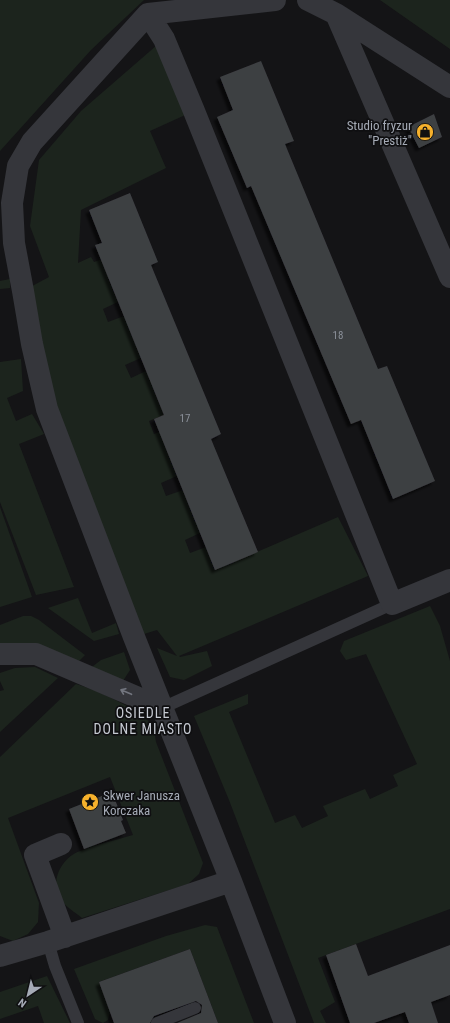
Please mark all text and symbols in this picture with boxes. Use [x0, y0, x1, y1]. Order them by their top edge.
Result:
place label: Studio fryzur "Prestiż" [347, 118, 412, 148]
shop icon: Studio fryzur "Prestiż" [415, 122, 435, 142]
house number: 18 [333, 329, 343, 342]
house number: 17 [180, 412, 190, 425]
one-way arrow [120, 688, 132, 696]
district label: OSIEDLE DOLNE MIASTO [94, 705, 192, 737]
place label: Skwer Janusza Korczaka [103, 788, 180, 818]
place icon: Skwer Janusza Korczaka [80, 792, 100, 812]
north arrow [8, 975, 48, 1015]
text: N [16, 995, 29, 1010]

